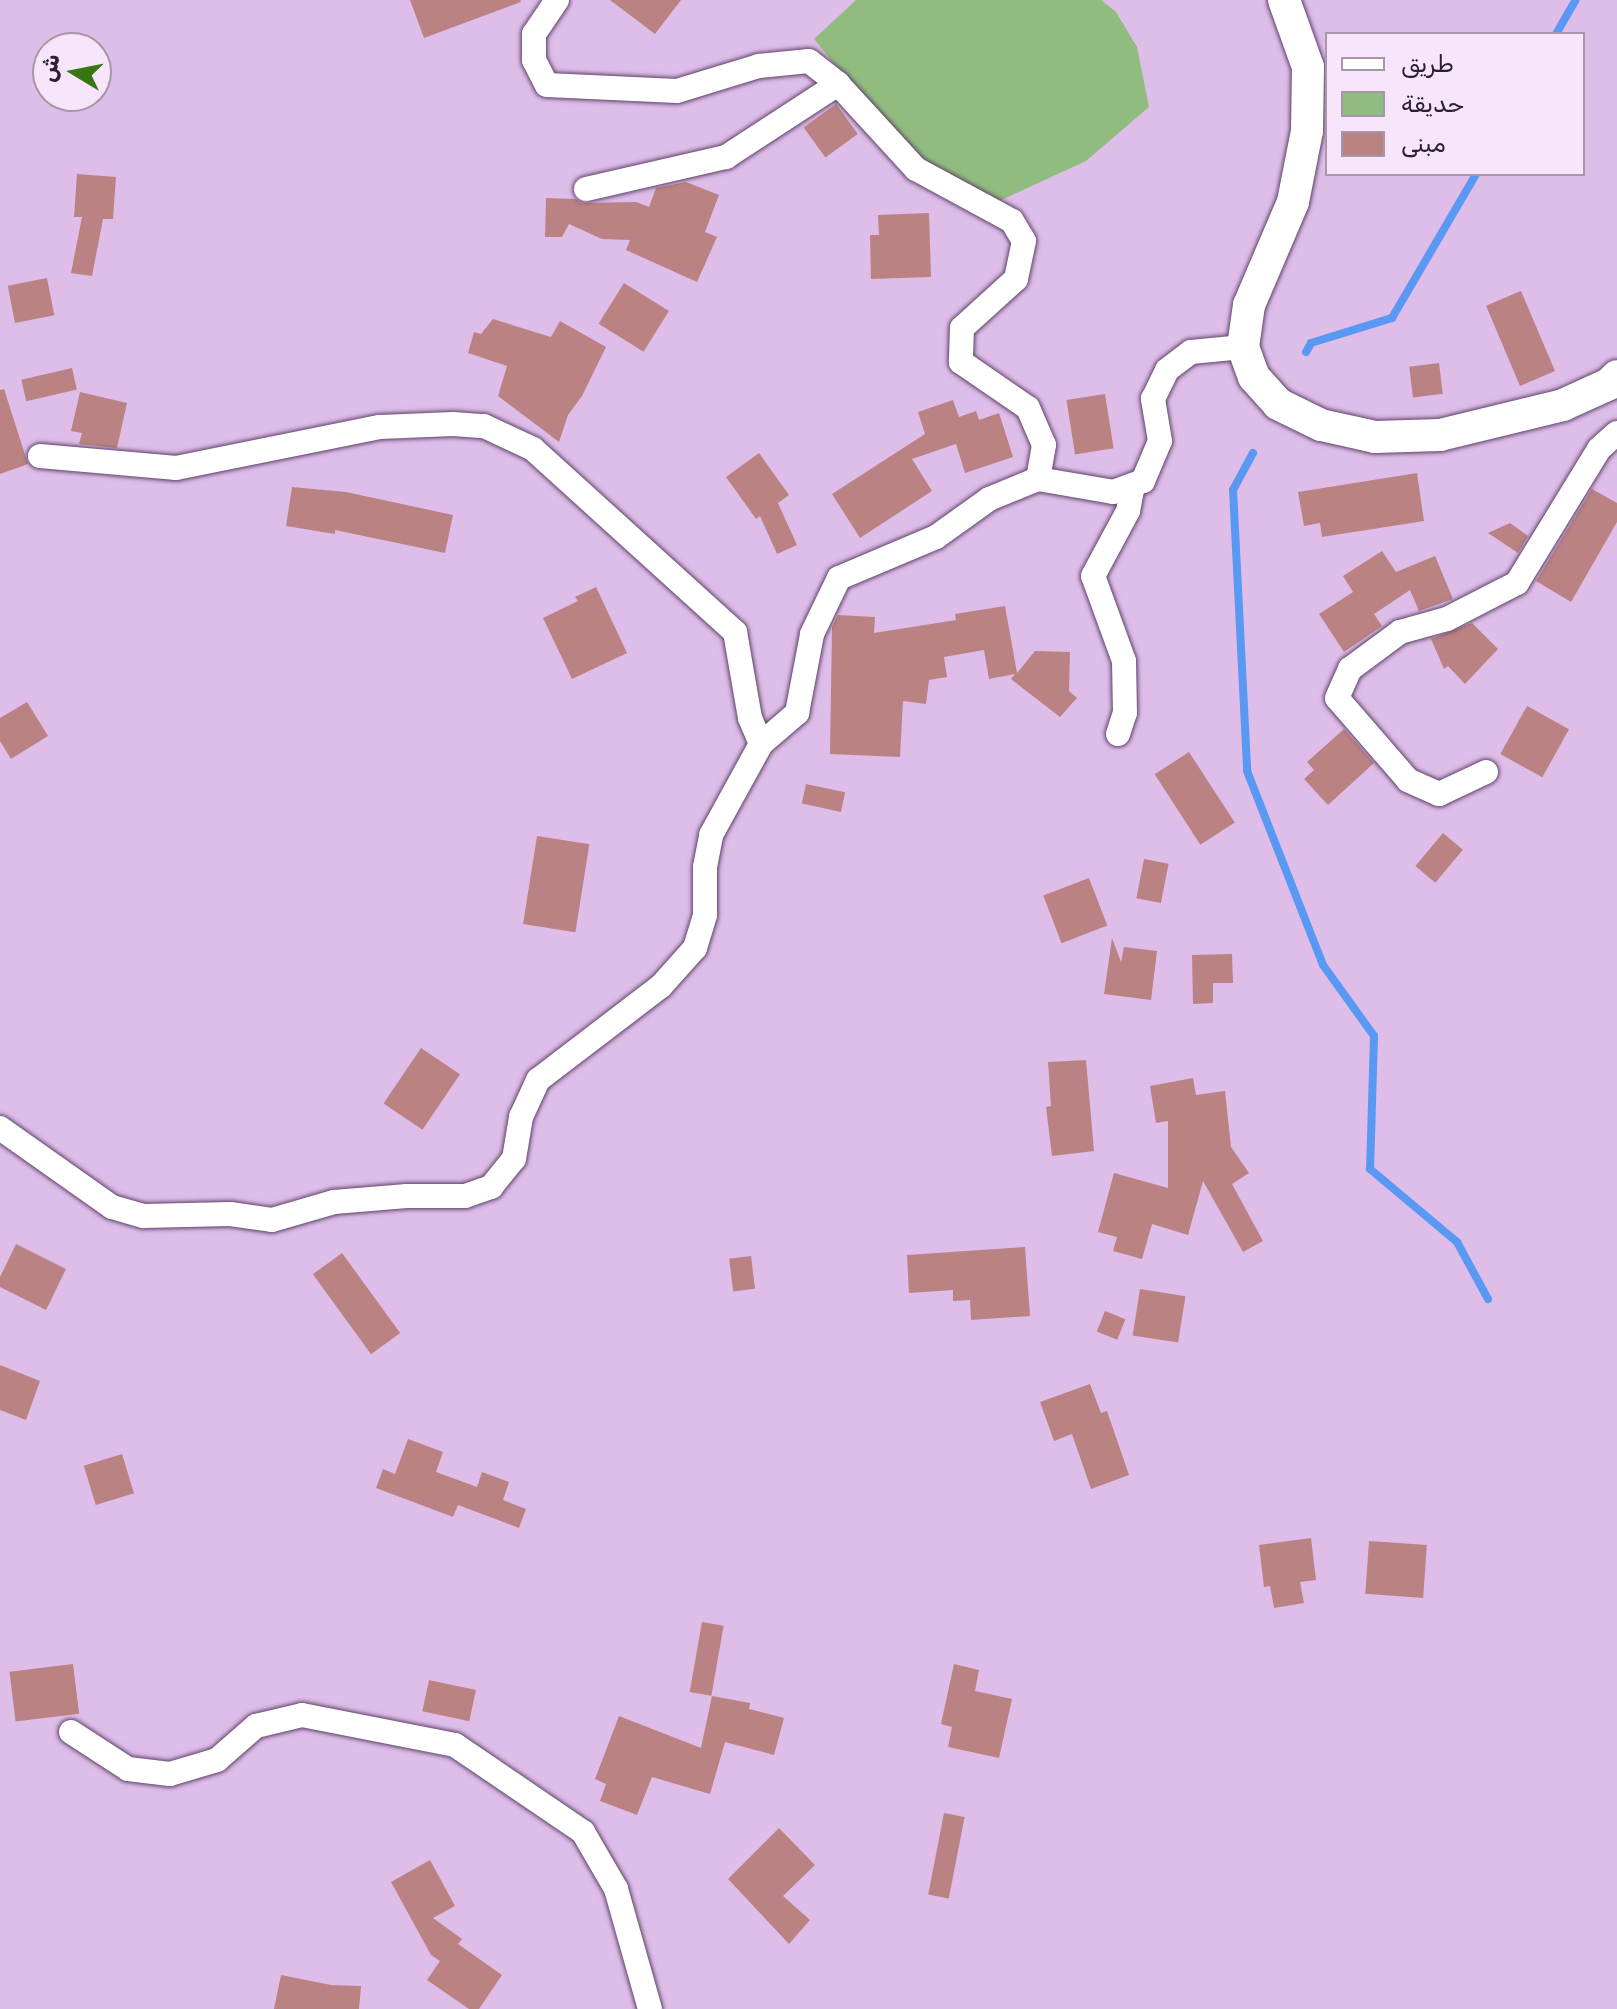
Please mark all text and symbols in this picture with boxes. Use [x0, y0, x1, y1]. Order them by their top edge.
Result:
north arrow [32, 32, 112, 112]
legend [1325, 32, 1585, 176]
text: طريق [1401, 50, 1454, 78]
text: ش [34, 52, 66, 84]
text: حديقة [1401, 90, 1464, 118]
text: مبنى [1401, 130, 1446, 158]

